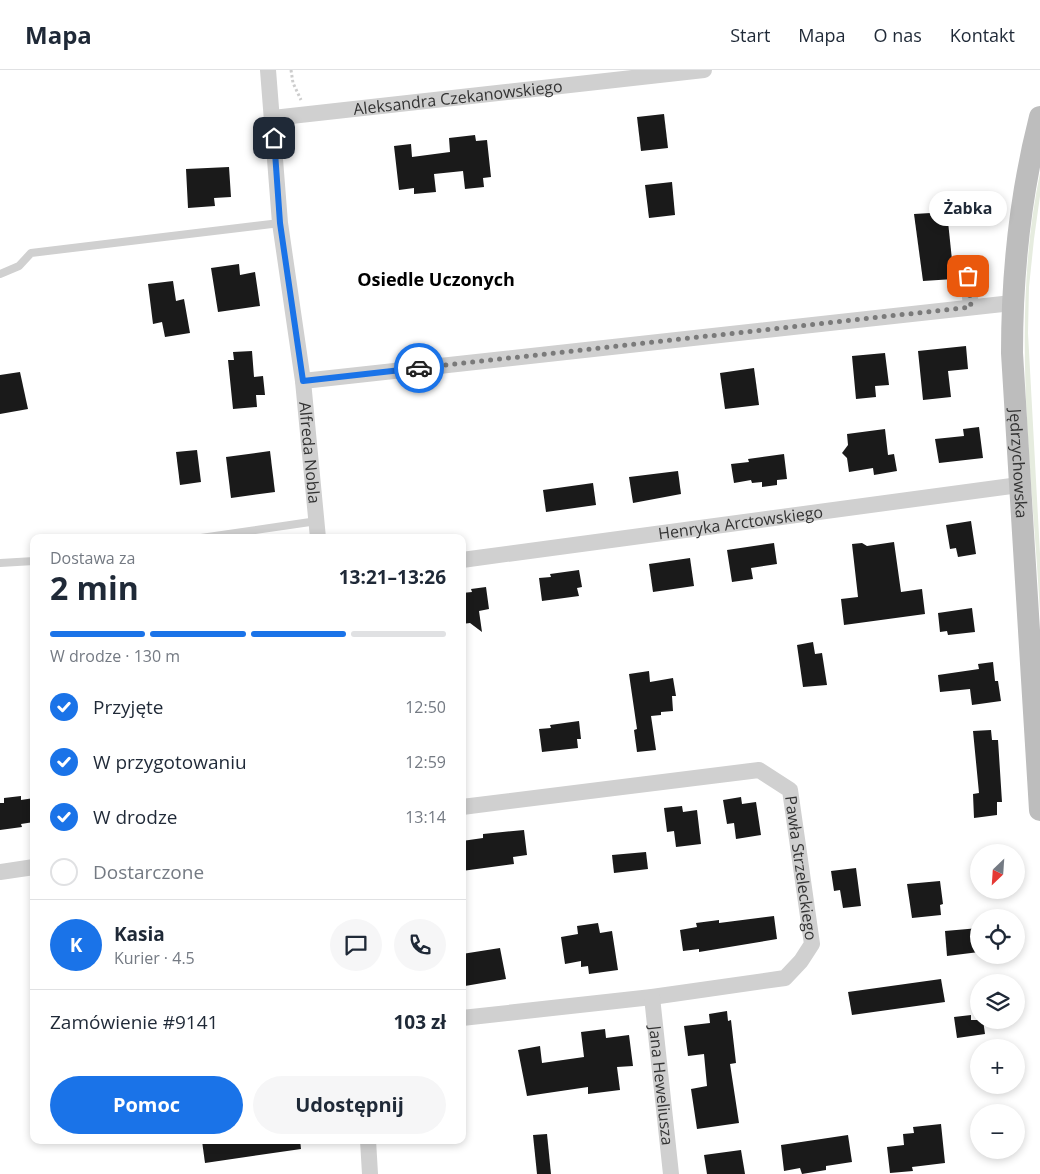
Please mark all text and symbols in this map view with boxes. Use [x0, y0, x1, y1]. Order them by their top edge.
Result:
text: Mapa [25, 18, 92, 51]
text: Start [730, 23, 770, 47]
text: Mapa [798, 23, 846, 47]
text: O nas [874, 23, 922, 47]
text: Kontakt [950, 23, 1015, 47]
street label: Aleksandra Czekanowskiego [352, 75, 564, 120]
pin [253, 117, 295, 159]
icon: home [260, 124, 288, 152]
callout: Żabka [929, 191, 1007, 226]
text: Żabka [944, 197, 992, 219]
pin [947, 255, 989, 297]
icon: bag [954, 262, 982, 290]
district label: Osiedle Uczonych [357, 267, 515, 291]
courier [394, 343, 444, 393]
icon: car [405, 354, 433, 382]
street label: Alfreda Nobla [294, 401, 326, 505]
street label: Jędrzychowska [1004, 406, 1033, 519]
street label: Henryka Arctowskiego [657, 501, 824, 544]
text: Dostawa za [50, 547, 135, 569]
text: 13:21–13:26 [339, 564, 446, 590]
text: 2 min [50, 566, 139, 609]
text: W drodze · 130 m [50, 645, 180, 667]
icon: check [50, 693, 78, 721]
text: Przyjęte [93, 694, 164, 720]
text: 12:50 [405, 696, 446, 718]
icon: check [50, 748, 78, 776]
text: W przygotowaniu [93, 749, 247, 775]
text: 12:59 [405, 751, 446, 773]
street label: Pawła Strzeleckiego [780, 794, 822, 942]
icon: check [50, 803, 78, 831]
text: W drodze [93, 804, 178, 830]
text: 13:14 [405, 806, 446, 828]
north arrow [970, 844, 1025, 899]
map controls [970, 844, 1025, 1159]
text: Dostarczone [93, 859, 204, 885]
button: locate [970, 909, 1025, 964]
button: chat [330, 919, 382, 971]
button: phone [394, 919, 446, 971]
text: Kasia [114, 921, 165, 947]
text: K [70, 932, 82, 958]
text: Kurier · 4.5 [114, 947, 195, 969]
button: layers [970, 974, 1025, 1029]
text: Zamówienie #9141 [50, 1009, 218, 1035]
text: 103 zł [393, 1009, 446, 1035]
street label: Jana Heweliusza [644, 1023, 679, 1146]
button: + [970, 1039, 1025, 1094]
button: Pomoc [50, 1076, 243, 1134]
button: Udostępnij [253, 1076, 446, 1134]
button: − [970, 1104, 1025, 1159]

